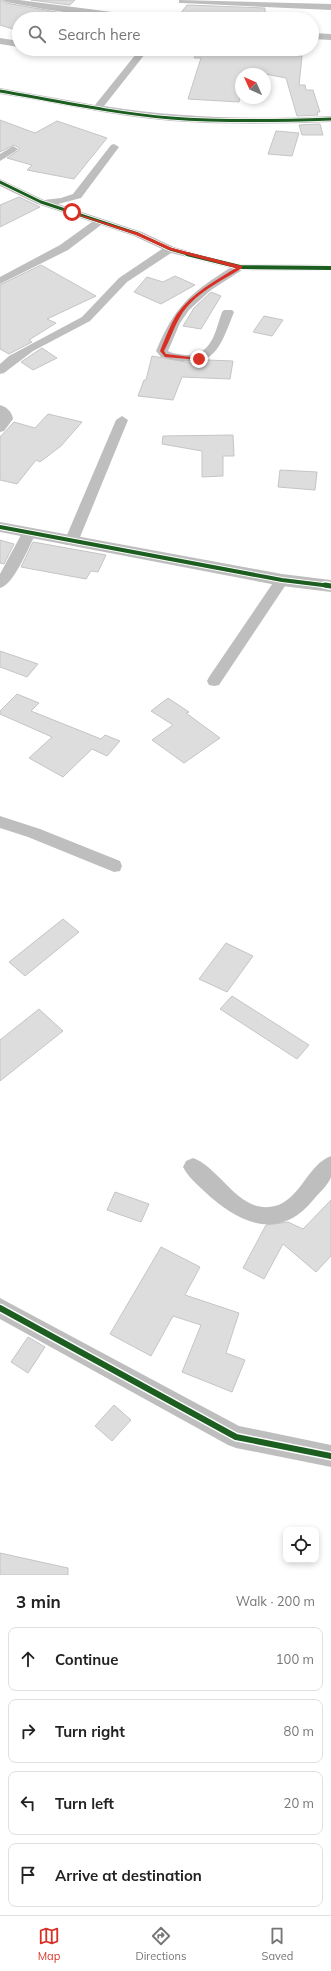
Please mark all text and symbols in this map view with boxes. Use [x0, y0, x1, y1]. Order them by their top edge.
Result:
search box [12, 12, 319, 56]
icon: search [26, 23, 48, 45]
text: Search here [58, 25, 140, 44]
north arrow [235, 68, 271, 104]
route start [63, 203, 81, 221]
route end [190, 350, 208, 368]
map controls [283, 1527, 319, 1563]
button: locate [283, 1527, 319, 1563]
text: 3 min [16, 1591, 61, 1612]
text: Walk · 200 m [236, 1593, 315, 1609]
icon: ahead [17, 1648, 39, 1670]
text: Continue [55, 1650, 118, 1669]
text: 100 m [276, 1651, 314, 1667]
icon: right [17, 1720, 39, 1742]
text: Turn right [55, 1722, 125, 1741]
text: 80 m [284, 1723, 314, 1739]
icon: left [17, 1792, 39, 1814]
text: Turn left [55, 1794, 114, 1813]
text: 20 m [284, 1795, 314, 1811]
icon: arrive [17, 1864, 39, 1886]
text: Arrive at destination [55, 1866, 202, 1885]
tab: Map [38, 1925, 60, 1963]
tab: Directions [136, 1925, 186, 1963]
tab: Saved [262, 1925, 293, 1963]

